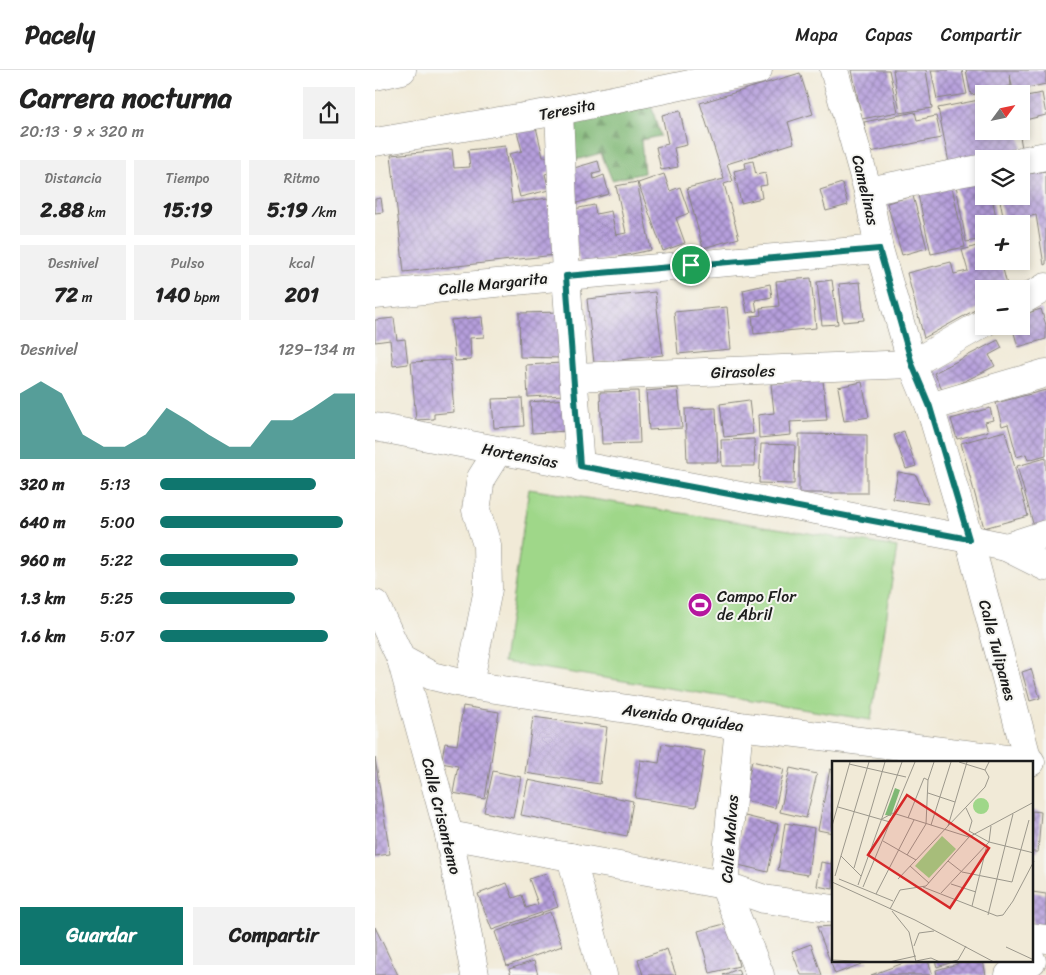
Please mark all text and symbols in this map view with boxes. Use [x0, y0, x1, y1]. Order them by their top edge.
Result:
text: Pacely [25, 14, 95, 56]
text: Mapa [795, 19, 838, 51]
text: Capas [866, 19, 913, 51]
text: Compartir [941, 19, 1021, 51]
text: Carrera nocturna [20, 73, 232, 122]
north arrow [975, 85, 1030, 140]
map controls [975, 85, 1030, 335]
button: share [303, 87, 355, 139]
street label: Teresita [536, 90, 598, 129]
text: 20:13 · 9 × 320 m [20, 117, 144, 146]
button: layers [975, 150, 1030, 205]
street label: Camelinas [843, 152, 888, 229]
text: Distancia [45, 166, 102, 191]
text: Tiempo [166, 166, 209, 191]
text: Ritmo [284, 166, 320, 191]
text: 2.88 [40, 191, 84, 229]
text: 15:19 [162, 191, 213, 229]
text: 5:19 [267, 191, 308, 229]
text: km [84, 200, 106, 225]
text: /km [308, 200, 337, 225]
button: + [975, 215, 1030, 270]
pin [670, 244, 712, 286]
text: Desnivel [48, 251, 99, 276]
text: Pulso [171, 251, 204, 276]
text: kcal [289, 251, 315, 276]
icon: arrive [677, 251, 705, 279]
street label: Calle Margarita [437, 263, 549, 304]
text: 72 [54, 276, 78, 314]
text: 140 [155, 276, 190, 314]
text: 201 [285, 276, 319, 314]
button: − [975, 280, 1030, 335]
text: m [78, 285, 92, 310]
text: bpm [190, 285, 220, 310]
text: Desnivel [20, 335, 78, 364]
text: 129–134 m [278, 335, 355, 364]
street label: Girasoles [710, 356, 776, 387]
street label: Hortensias [479, 434, 561, 477]
text: 320 m [20, 470, 65, 499]
text: 5:13 [100, 470, 130, 499]
text: 640 m [20, 508, 66, 537]
text: 5:00 [100, 508, 135, 537]
text: 960 m [20, 546, 65, 575]
text: 5:22 [100, 546, 133, 575]
place label: Campo Flor de Abril [717, 582, 797, 629]
text: 1.3 km [20, 584, 65, 613]
text: 5:25 [100, 584, 134, 613]
sports icon: Campo Flor de Abril [687, 592, 713, 618]
street label: Calle Tulipanes [970, 596, 1025, 704]
text: 1.6 km [20, 622, 66, 651]
text: 5:07 [100, 622, 134, 651]
street label: Avenida Orquídea [619, 694, 745, 740]
street label: Calle Crisantemo [413, 755, 470, 878]
inset map [832, 761, 1033, 962]
street label: Calle Malvas [712, 793, 747, 884]
button: Guardar [20, 907, 183, 965]
button: Compartir [193, 907, 355, 965]

